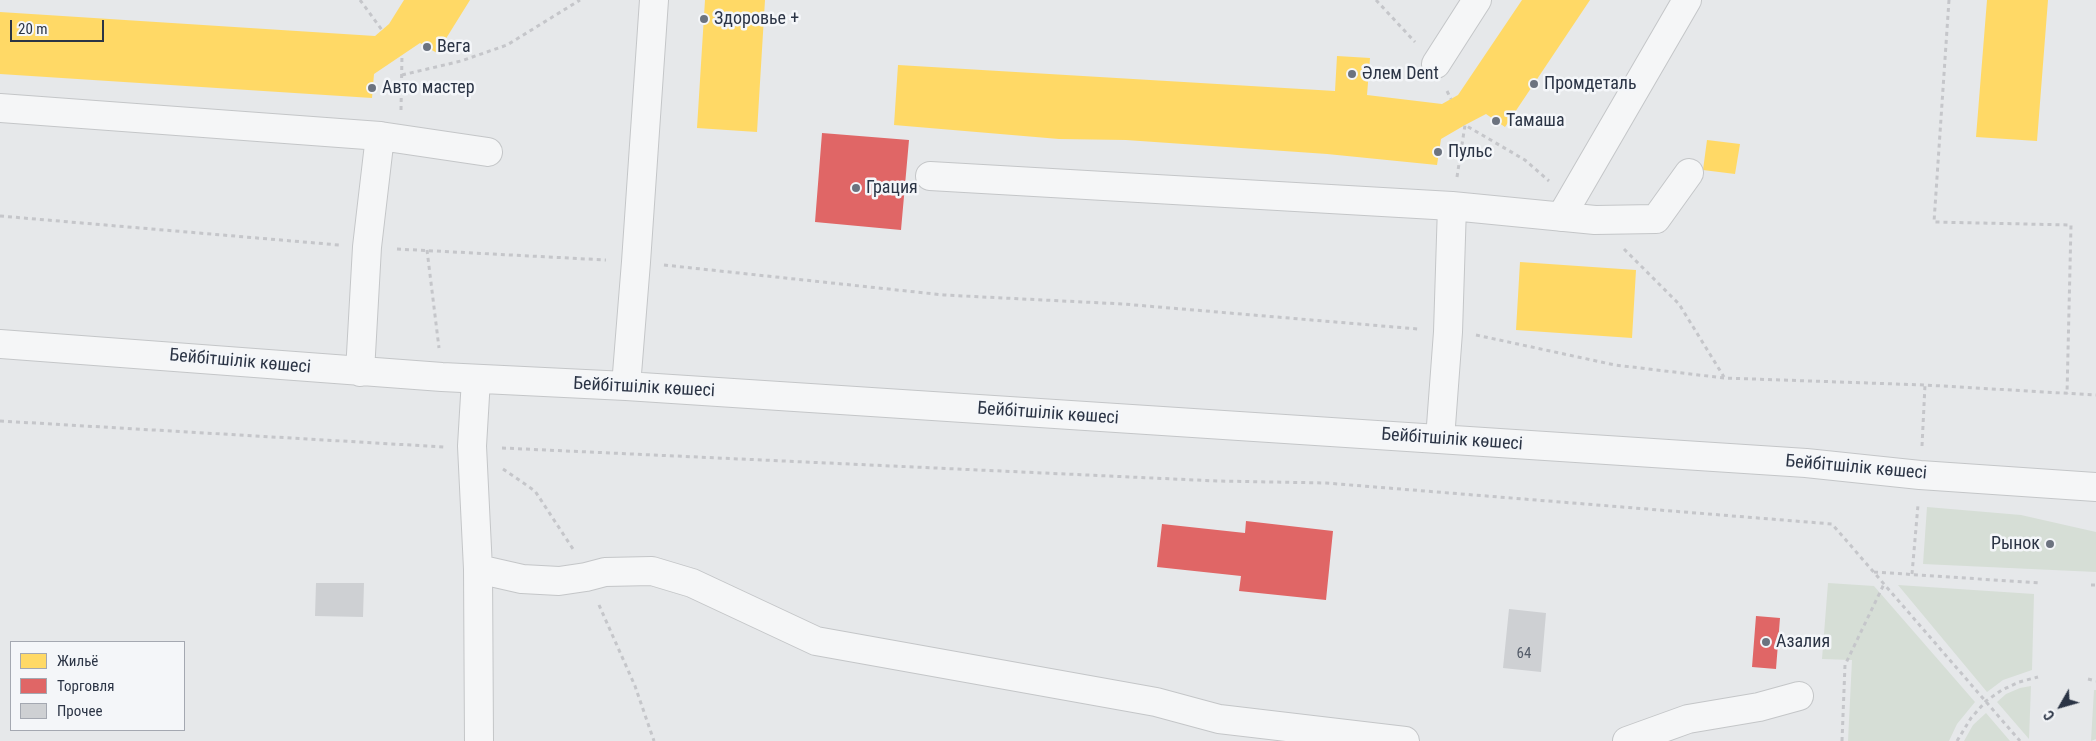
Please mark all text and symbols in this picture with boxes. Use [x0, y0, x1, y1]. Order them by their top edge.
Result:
place label: Здоровье + [714, 8, 799, 30]
scale bar [12, 10, 106, 42]
marker: Здоровье + [698, 13, 710, 25]
text: 20 m [18, 20, 48, 38]
place label: Вега [437, 36, 471, 58]
marker: Вега [421, 41, 433, 53]
place label: Әлем Dent [1362, 63, 1439, 85]
marker: Әлем Dent [1346, 68, 1358, 80]
place label: Промдеталь [1544, 73, 1637, 95]
place label: Авто мастер [382, 77, 475, 99]
marker: Промдеталь [1528, 78, 1540, 90]
marker: Авто мастер [366, 82, 378, 94]
place label: Тамаша [1506, 110, 1565, 132]
marker: Тамаша [1490, 115, 1502, 127]
place label: Пульс [1448, 141, 1492, 163]
marker: Пульс [1432, 146, 1444, 158]
place label: Грация [866, 177, 918, 199]
marker: Грация [850, 182, 862, 194]
street label: Бейбітшілік көшесі [168, 345, 312, 379]
street label: Бейбітшілік көшесі [573, 374, 715, 402]
street label: Бейбітшілік көшесі [976, 398, 1120, 430]
street label: Бейбітшілік көшесі [1380, 424, 1524, 456]
street label: Бейбітшілік көшесі [1784, 451, 1928, 485]
place label: Рынок [1991, 533, 2040, 555]
marker: Рынок [2044, 538, 2056, 550]
place label: Азалия [1776, 631, 1830, 653]
marker: Азалия [1760, 636, 1772, 648]
legend [10, 641, 185, 731]
house number: 64 [1517, 645, 1531, 663]
text: Жильё [57, 652, 98, 670]
text: Торговля [57, 677, 114, 695]
north arrow [2036, 681, 2086, 731]
text: Прочее [57, 702, 103, 720]
text: С [2040, 707, 2058, 723]

